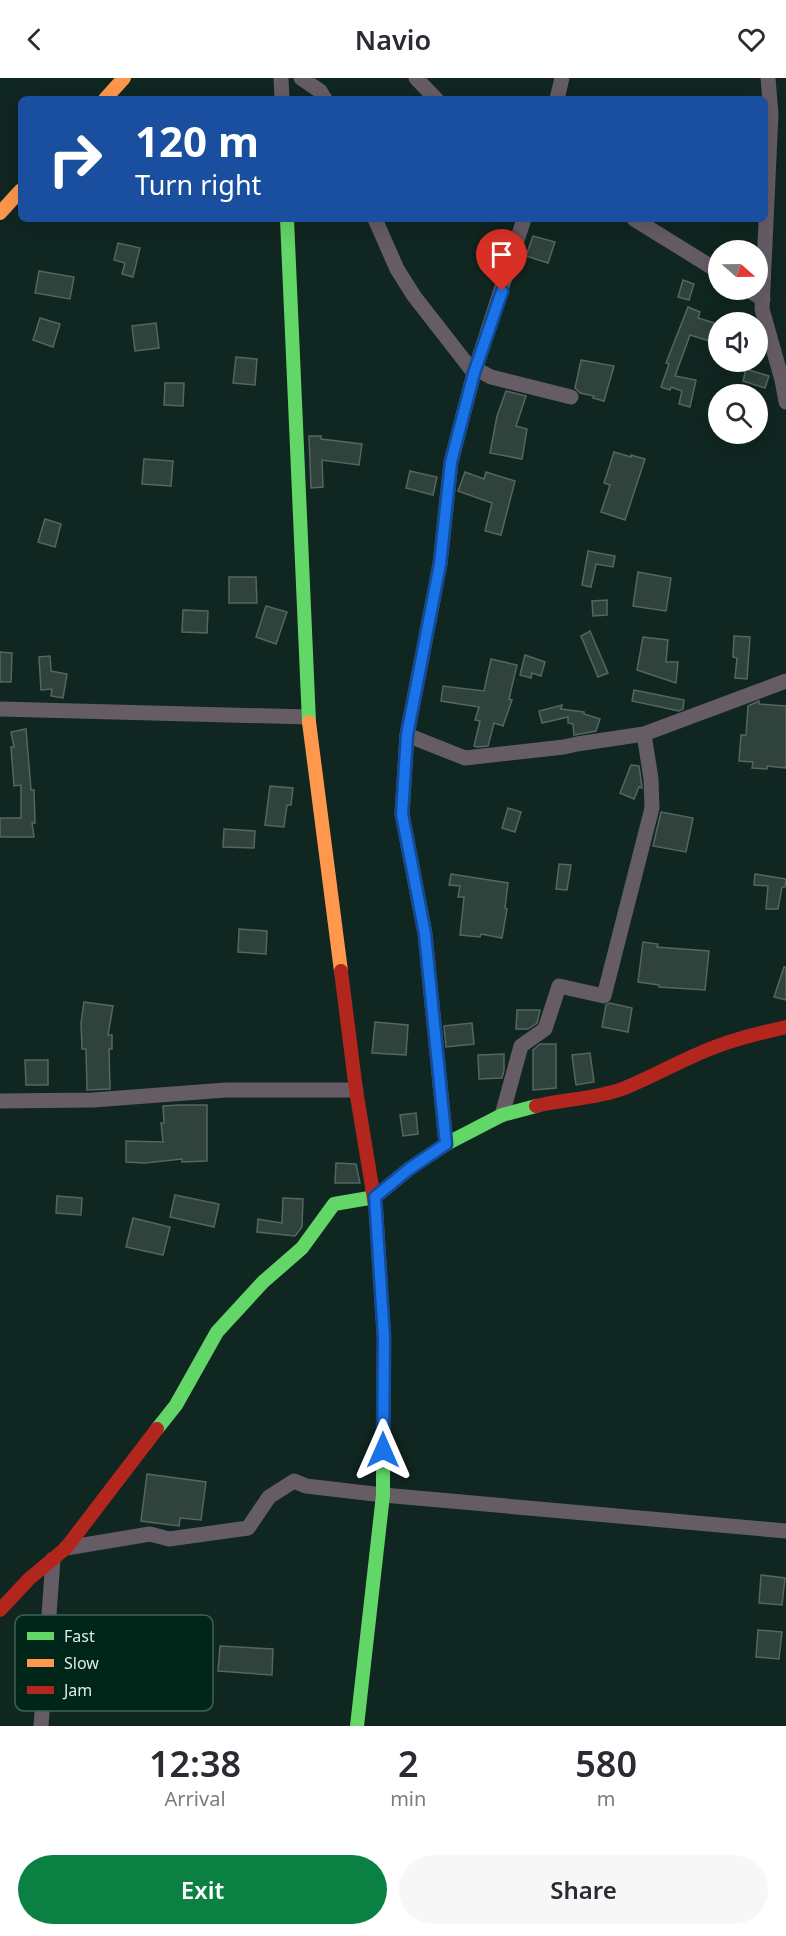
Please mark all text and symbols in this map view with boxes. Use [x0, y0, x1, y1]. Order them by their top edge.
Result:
text: Navio [355, 21, 431, 58]
icon: back [18, 23, 51, 56]
icon: heart [735, 23, 768, 56]
text: 120 m [135, 112, 259, 169]
icon: right [36, 120, 114, 198]
text: Turn right [135, 166, 261, 203]
pin [476, 229, 527, 291]
icon: arrive [485, 238, 518, 271]
north arrow [708, 240, 768, 300]
map controls [708, 240, 768, 444]
button: sound [708, 312, 768, 372]
button: search [708, 384, 768, 444]
position arrow [351, 1418, 415, 1482]
legend [15, 1615, 213, 1711]
text: Fast [64, 1625, 95, 1647]
text: Slow [64, 1652, 99, 1674]
text: Jam [62, 1679, 92, 1701]
text: 12:38 [149, 1739, 241, 1788]
text: 2 [398, 1739, 419, 1788]
text: 580 [575, 1739, 637, 1788]
text: Arrival [165, 1785, 226, 1812]
text: min [390, 1785, 426, 1812]
text: m [597, 1785, 616, 1812]
button: Exit [18, 1855, 387, 1924]
button: Share [399, 1855, 768, 1924]

